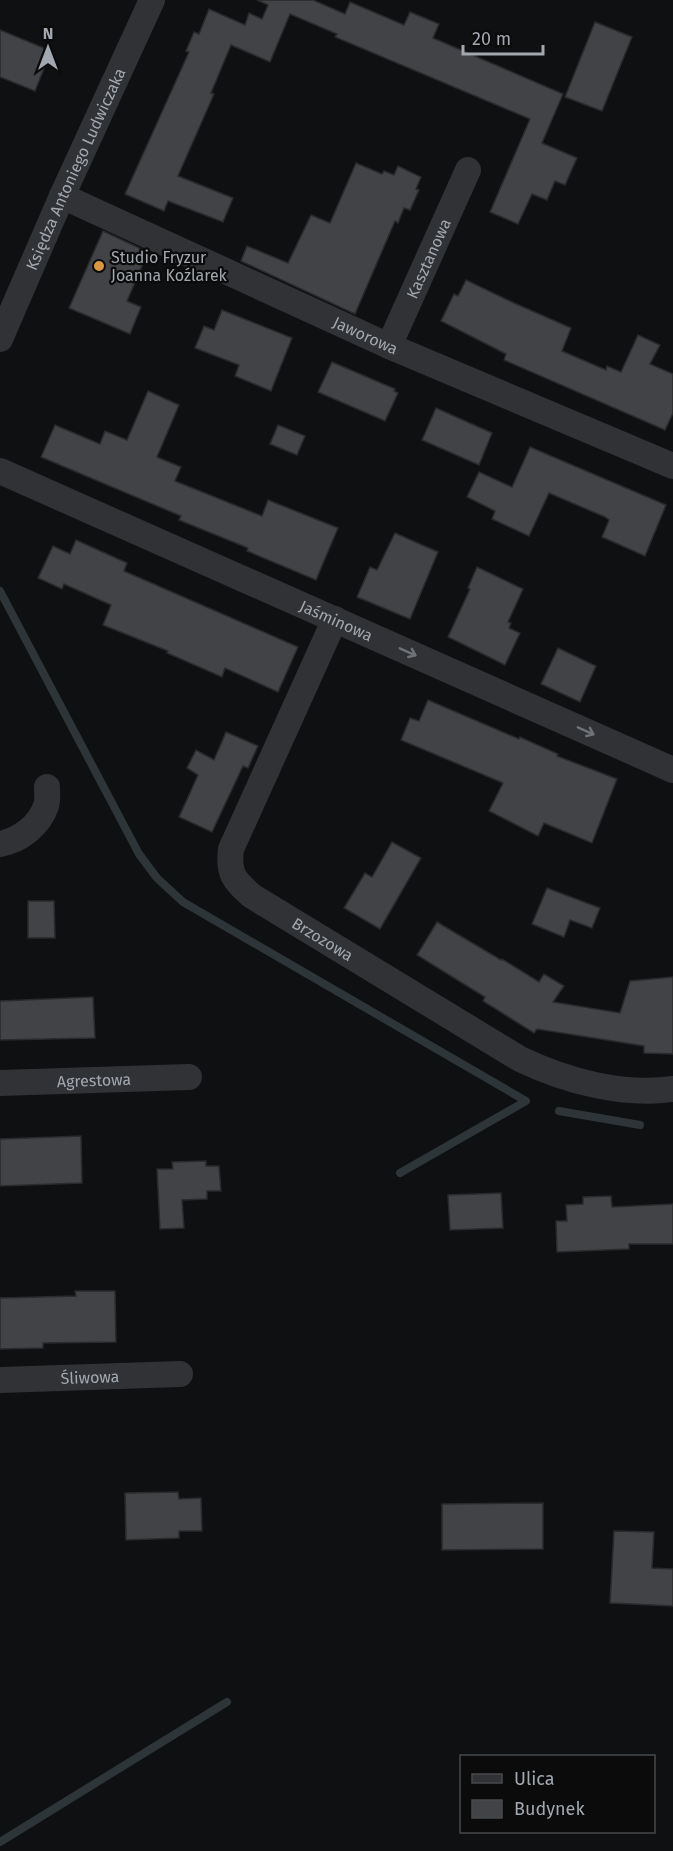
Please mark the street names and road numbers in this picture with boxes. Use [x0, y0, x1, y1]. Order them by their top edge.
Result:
street label: Księdza Antoniego Ludwiczaka [22, 65, 129, 273]
street label: Kasztanowa [402, 216, 454, 301]
street label: Jaworowa [330, 312, 401, 358]
street label: Jaśminowa [297, 596, 376, 645]
street label: Brzozowa [289, 913, 357, 965]
street label: Agrestowa [57, 1069, 131, 1091]
street label: Śliwowa [60, 1367, 120, 1387]

